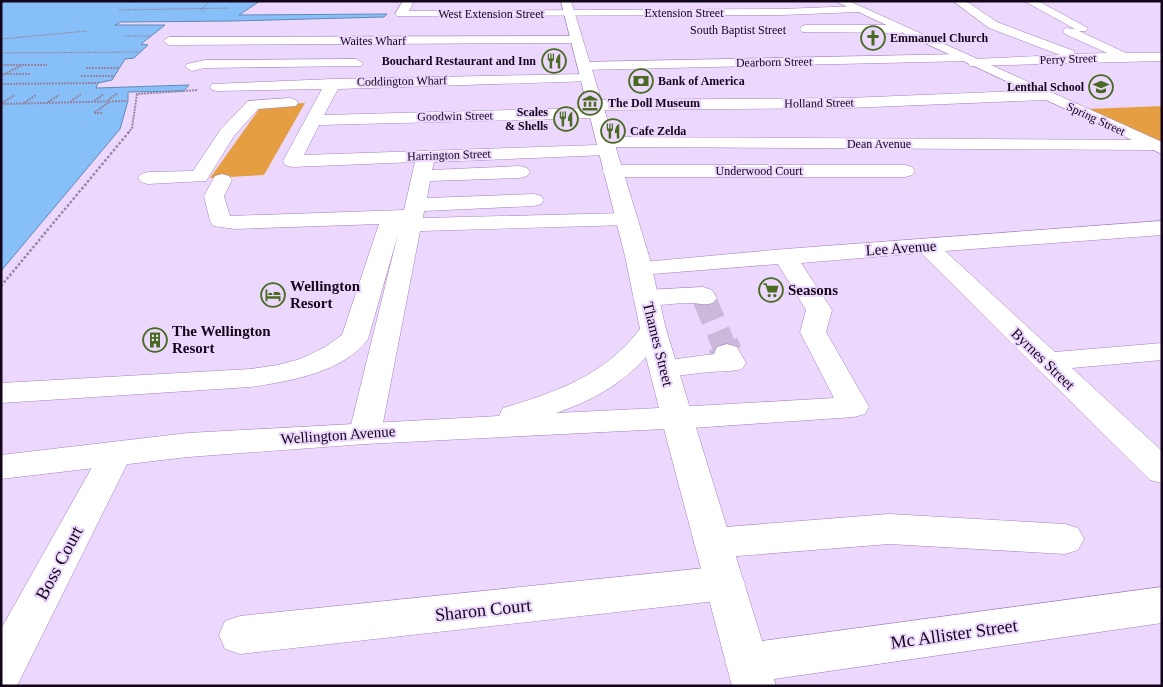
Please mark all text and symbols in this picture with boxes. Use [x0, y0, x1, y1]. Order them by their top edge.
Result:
street label: Extension Street [645, 6, 724, 20]
street label: West Extension Street [438, 7, 545, 21]
street label: South Baptist Street [690, 23, 787, 37]
church icon: Emmanuel Church [860, 25, 886, 51]
place label: Emmanuel Church [890, 31, 988, 45]
street label: Waites Wharf [340, 34, 406, 48]
restaurant icon: Bouchard Restaurant and Inn [541, 48, 567, 74]
street label: Perry Street [1039, 51, 1097, 67]
place label: Bouchard Restaurant and Inn [382, 54, 536, 68]
street label: Dearborn Street [736, 54, 813, 70]
bank icon: Bank of America [628, 68, 654, 94]
street label: Coddington Wharf [357, 73, 447, 89]
place label: Bank of America [658, 74, 745, 88]
school or university icon: Lenthal School [1088, 74, 1114, 100]
place label: Lenthal School [1007, 80, 1085, 94]
museum icon: The Doll Museum [577, 90, 603, 116]
street label: Holland Street [784, 95, 855, 111]
place label: The Doll Museum [608, 96, 700, 110]
street label: Spring Street [1064, 99, 1128, 139]
place label: Scales & Shells [505, 105, 548, 133]
restaurant icon: Scales & Shells [553, 106, 579, 132]
street label: Goodwin Street [417, 108, 494, 124]
restaurant icon: Cafe Zelda [600, 118, 626, 144]
place label: Cafe Zelda [630, 124, 686, 138]
street label: Dean Avenue [847, 137, 911, 151]
street label: Harrington Street [407, 147, 492, 163]
street label: Underwood Court [716, 164, 803, 178]
street label: Lee Avenue [865, 238, 937, 258]
supermarket icon: Seasons [758, 277, 784, 303]
place label: Wellington Resort [290, 278, 361, 311]
hotel icon: Wellington Resort [260, 282, 286, 308]
place label: Seasons [788, 282, 838, 298]
street label: Thames Street [640, 300, 676, 389]
place label: The Wellington Resort [172, 323, 271, 356]
street label: Byrnes Street [1008, 325, 1078, 394]
building icon: The Wellington Resort [142, 327, 168, 353]
street label: Wellington Avenue [280, 423, 396, 447]
street label: Boss Court [31, 523, 87, 603]
street label: Sharon Court [434, 595, 532, 625]
street label: Mc Allister Street [889, 615, 1019, 653]

